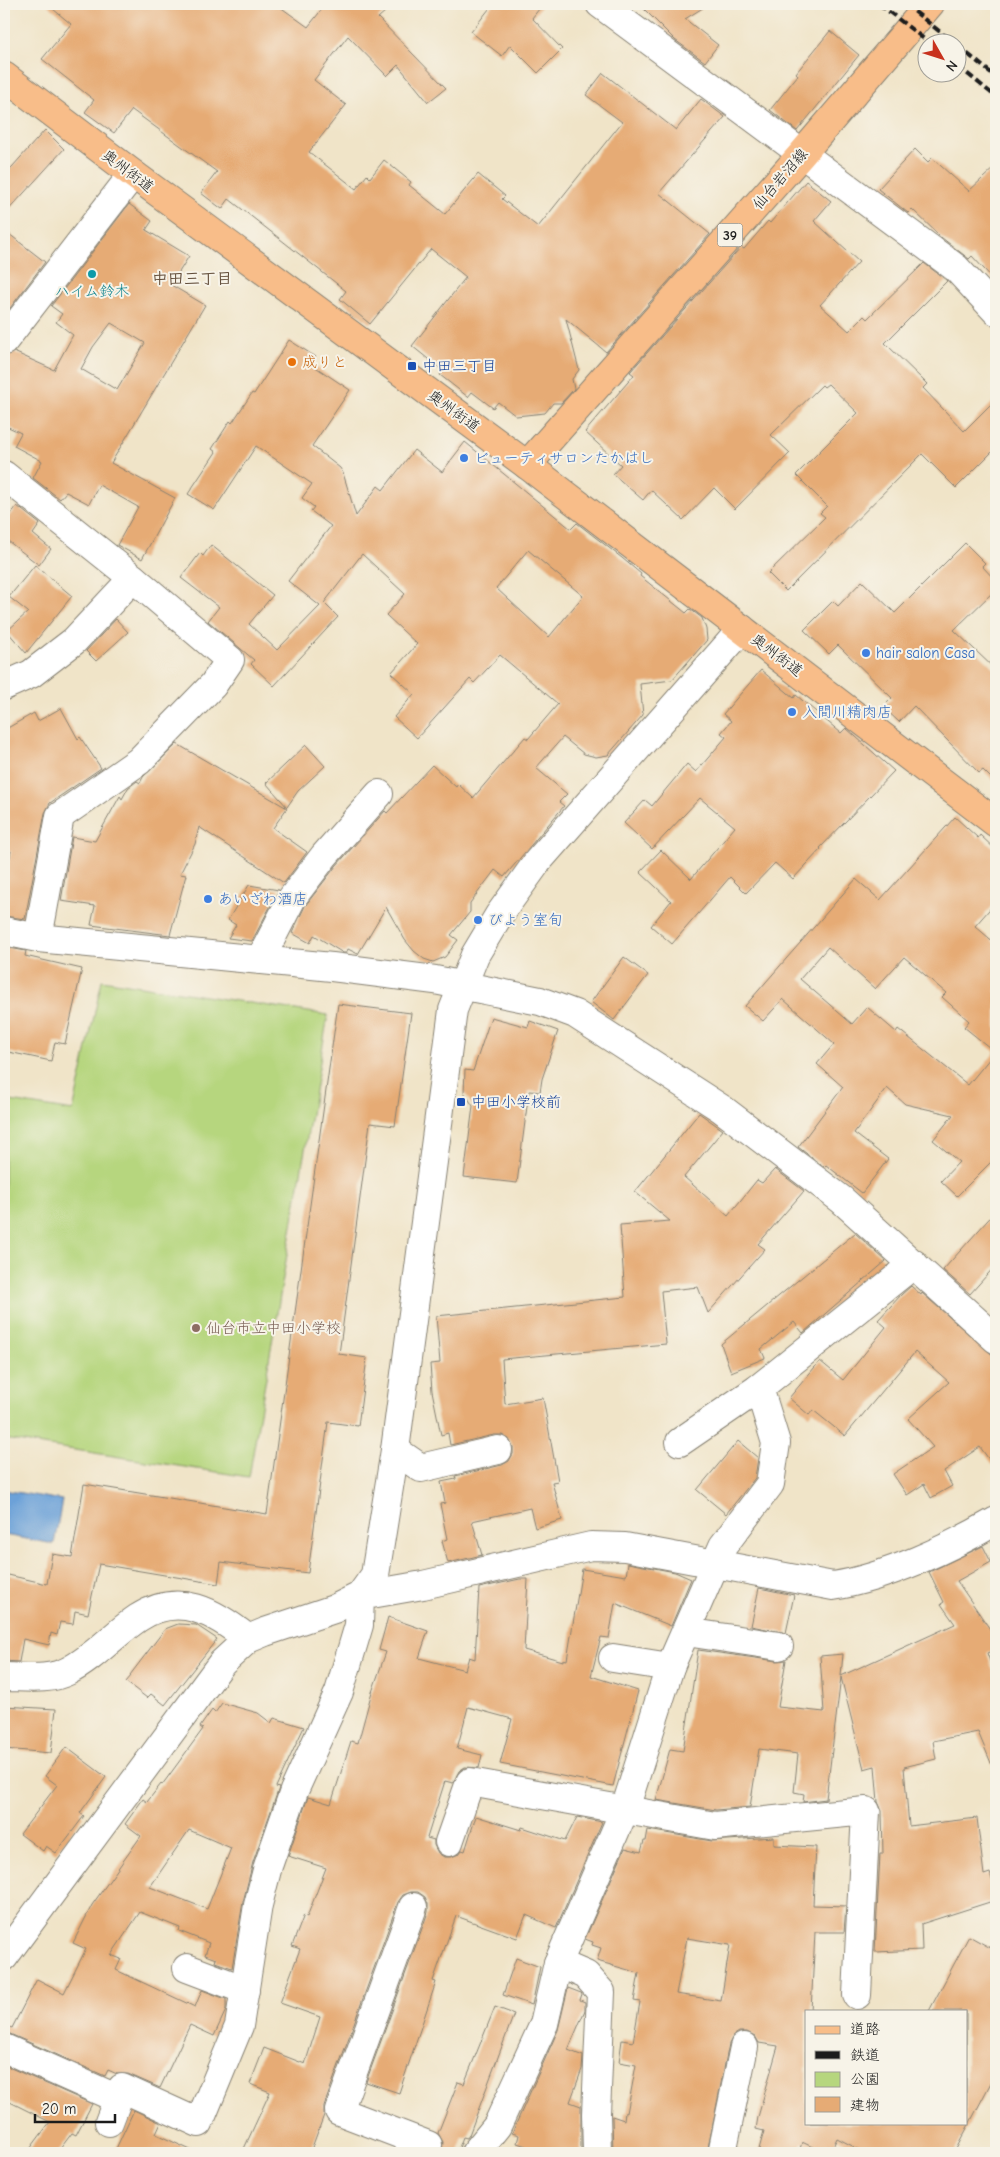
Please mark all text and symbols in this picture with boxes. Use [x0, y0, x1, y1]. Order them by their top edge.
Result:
north arrow [918, 32, 968, 82]
text: N [942, 57, 961, 75]
street label: 仙台岩沼線 [749, 145, 811, 213]
street label: 奥州街道 [99, 146, 157, 196]
road number: 39 [718, 224, 742, 246]
marker: ハイム鈴木 [86, 268, 98, 280]
district label: 中田三丁目 [152, 270, 232, 288]
place label: ハイム鈴木 [55, 282, 129, 300]
place label: 成りと [302, 353, 347, 371]
marker: 成りと [286, 356, 298, 368]
place label: 中田三丁目 [422, 357, 497, 375]
marker: 中田三丁目 [406, 360, 418, 372]
street label: 奥州街道 [424, 386, 484, 436]
place label: ビューティサロンたかはし [474, 449, 654, 467]
marker: ビューティサロンたかはし [458, 452, 470, 464]
street label: 奥州街道 [748, 630, 806, 680]
place label: hair salon Casa [876, 644, 976, 662]
marker: hair salon Casa [860, 647, 872, 659]
place label: 入間川精肉店 [802, 703, 892, 721]
marker: 入間川精肉店 [786, 706, 798, 718]
place label: あいざわ酒店 [218, 890, 307, 908]
marker: あいざわ酒店 [202, 893, 214, 905]
place label: びよう室旬 [488, 911, 563, 929]
marker: びよう室旬 [472, 914, 484, 926]
place label: 中田小学校前 [471, 1093, 561, 1111]
marker: 中田小学校前 [455, 1096, 467, 1108]
place label: 仙台市立中田小学校 [206, 1319, 341, 1337]
marker: 仙台市立中田小学校 [190, 1322, 202, 1334]
legend [805, 2010, 968, 2124]
text: 道路 [850, 2020, 880, 2038]
text: 鉄道 [850, 2046, 880, 2064]
text: 公園 [850, 2070, 880, 2088]
scale bar [35, 2092, 115, 2124]
text: 建物 [850, 2096, 880, 2114]
text: 20 m [42, 2100, 76, 2118]

